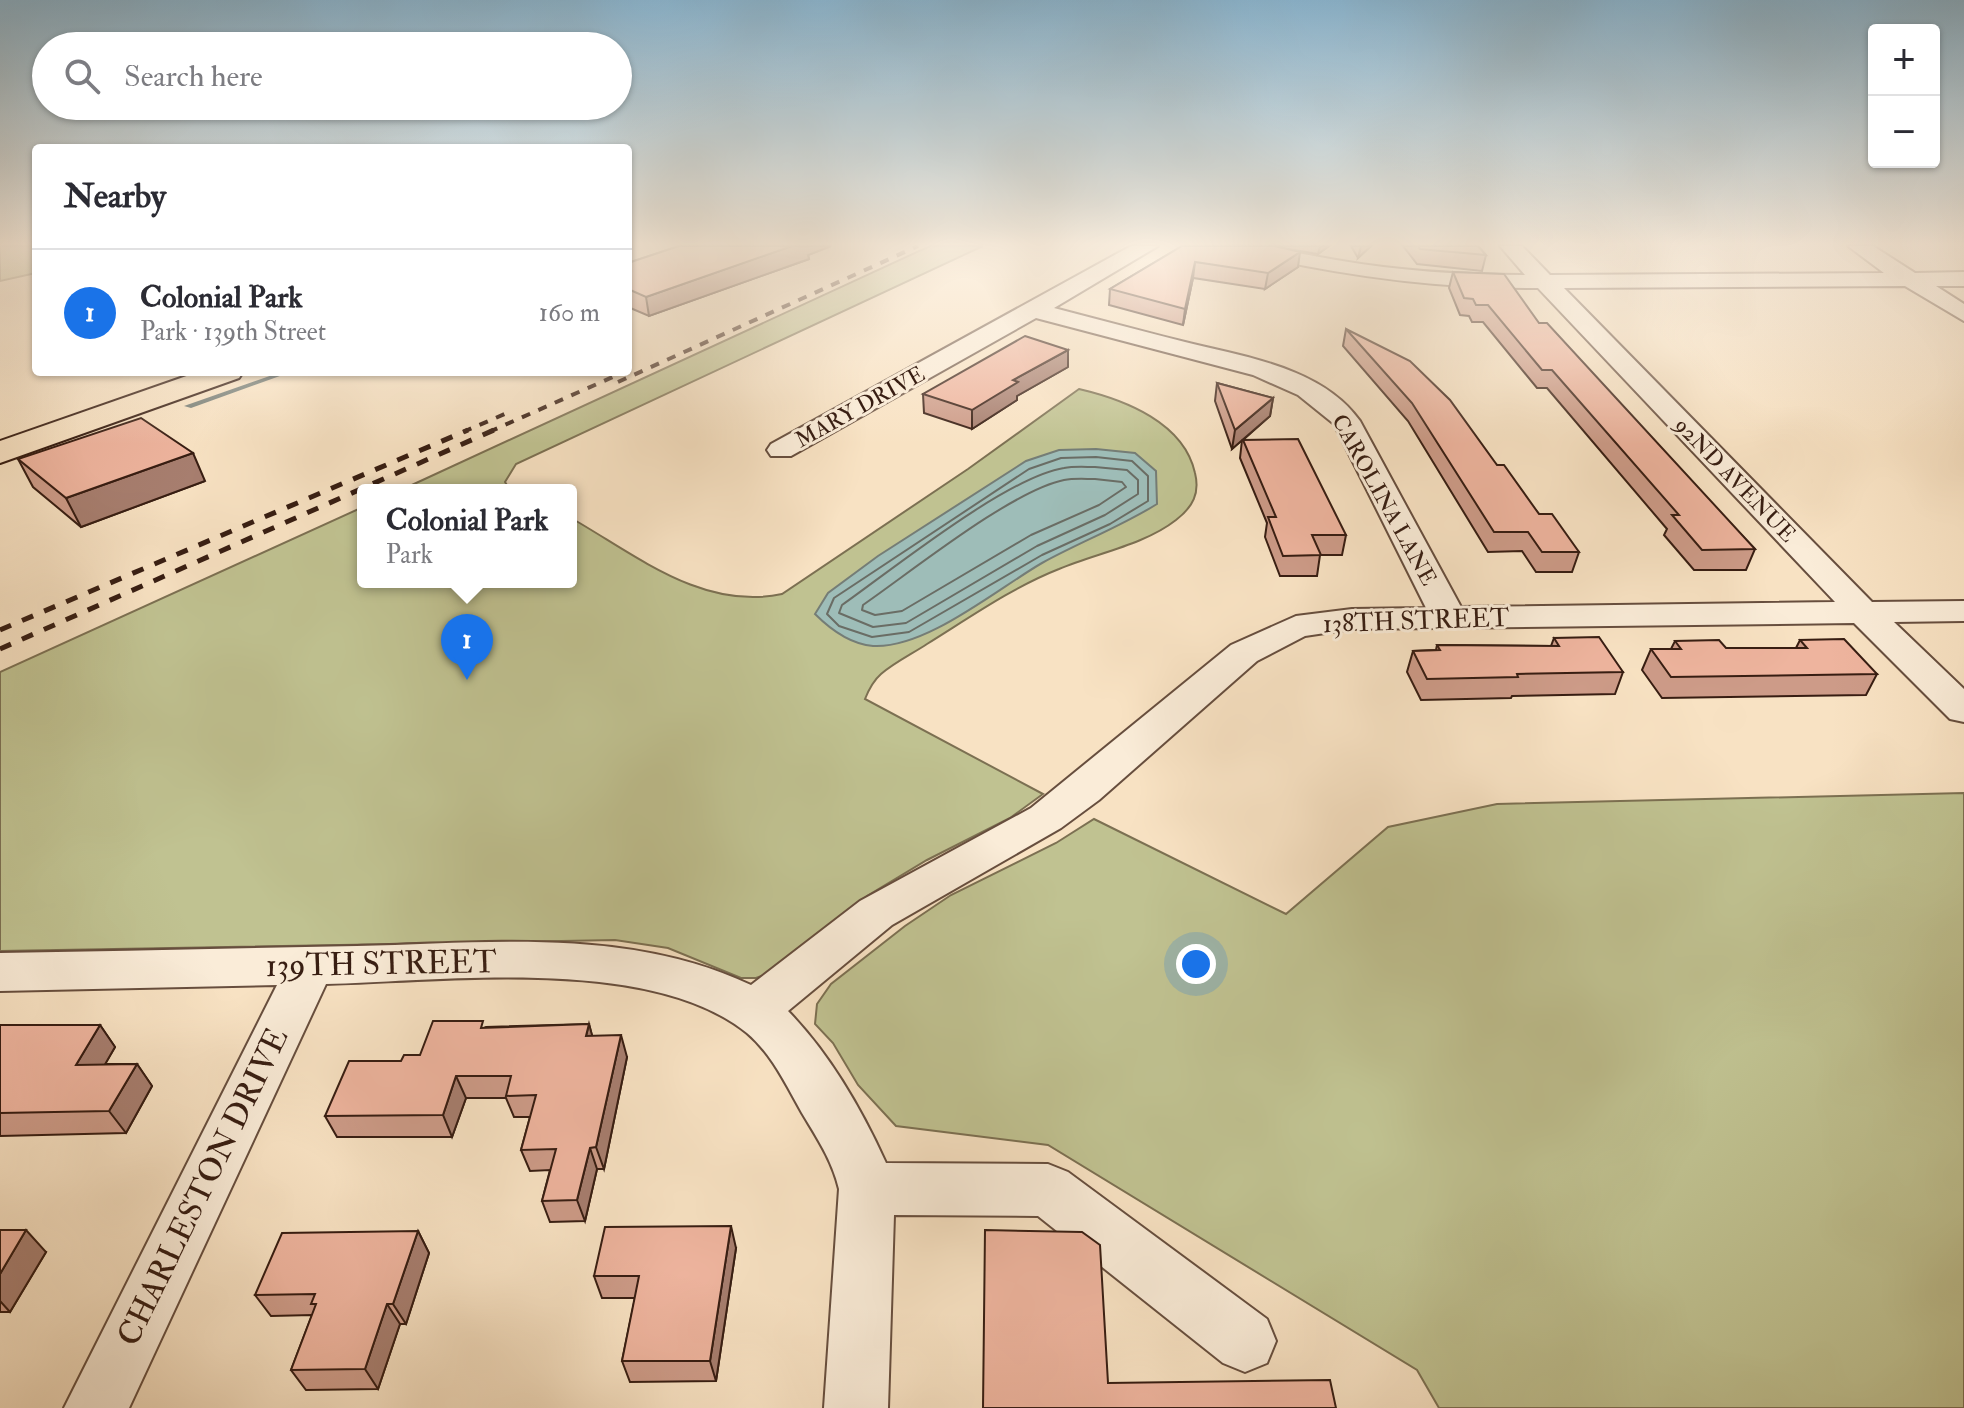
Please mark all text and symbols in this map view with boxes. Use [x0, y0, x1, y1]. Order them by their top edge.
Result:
map controls [1868, 24, 1940, 168]
button: + [1868, 24, 1940, 96]
search box [32, 32, 632, 120]
icon: search [60, 54, 104, 98]
text: Search here [124, 58, 263, 95]
button: − [1868, 96, 1940, 168]
text: Nearby [64, 175, 166, 218]
text: Colonial Park [140, 279, 303, 316]
text: 1 [85, 297, 95, 329]
text: 160 m [539, 297, 600, 329]
text: Park · 139th Street [140, 316, 326, 348]
street label: MARY DRIVE [790, 360, 930, 454]
street label: CAROLINA LANE [1325, 409, 1443, 591]
street label: 92ND AVENUE [1667, 410, 1802, 548]
popup [357, 484, 577, 588]
text: Colonial Park [386, 502, 548, 539]
text: Park [386, 539, 433, 571]
street label: 138TH STREET [1322, 602, 1510, 640]
pin: 1 [441, 614, 493, 680]
street label: 139TH STREET [265, 942, 497, 986]
your location [1176, 944, 1216, 984]
street label: CHARLESTON DRIVE [109, 1022, 297, 1352]

